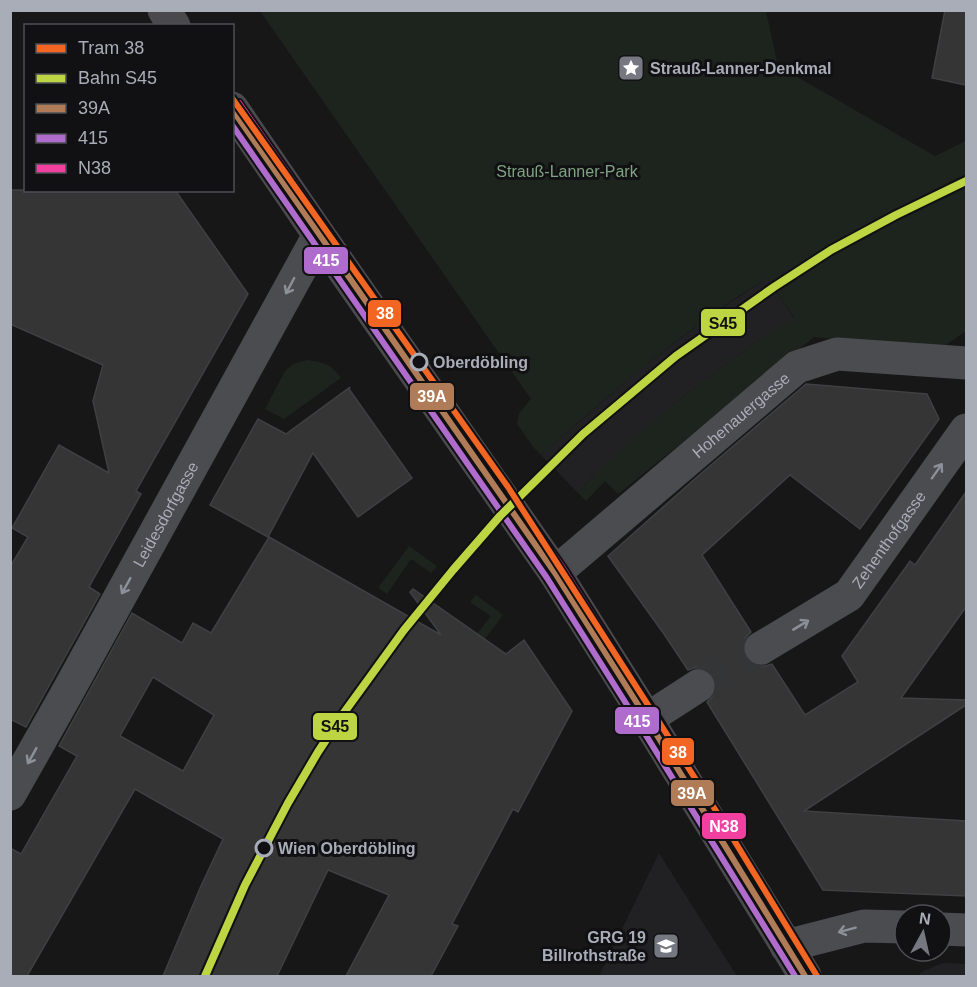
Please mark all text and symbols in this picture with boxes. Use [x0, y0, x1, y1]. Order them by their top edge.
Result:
legend [24, 24, 234, 192]
text: Tram 38 [78, 38, 144, 58]
place icon: Strauß-Lanner-Denkmal [616, 53, 646, 83]
place label: Strauß-Lanner-Denkmal [650, 60, 831, 77]
text: Bahn S45 [78, 68, 157, 88]
text: 39A [78, 98, 110, 118]
text: 415 [78, 128, 108, 148]
text: N38 [78, 158, 111, 178]
park label: Strauß-Lanner-Park [496, 163, 639, 180]
line badge: 415 [303, 246, 349, 275]
text: 415 [313, 252, 339, 269]
one-way arrow [284, 276, 295, 294]
line badge: 38 [367, 299, 402, 328]
text: 38 [376, 305, 394, 322]
line badge: S45 [700, 308, 746, 337]
text: S45 [709, 315, 737, 332]
marker: Oberdöbling [410, 353, 428, 371]
place label: Oberdöbling [433, 354, 528, 371]
street label: Hohenauergasse [689, 369, 793, 461]
line badge: 39A [409, 382, 455, 411]
text: 39A [417, 388, 447, 405]
street label: Leidesdorfgasse [130, 459, 201, 570]
one-way arrow [931, 463, 943, 479]
street label: Zehenthofgasse [848, 487, 929, 591]
one-way arrow [120, 576, 131, 594]
one-way arrow [792, 618, 809, 630]
line badge: 415 [614, 706, 660, 735]
line badge: S45 [312, 712, 358, 741]
text: 415 [624, 713, 650, 730]
text: S45 [321, 718, 349, 735]
line badge: 38 [661, 737, 695, 766]
text: 38 [669, 744, 687, 761]
one-way arrow [25, 748, 37, 765]
line badge: 39A [670, 779, 715, 807]
text: 39A [677, 785, 707, 802]
line badge: N38 [701, 812, 747, 840]
text: N38 [709, 818, 739, 835]
marker: Wien Oberdöbling [255, 839, 273, 857]
place label: Wien Oberdöbling [278, 840, 416, 857]
north arrow [893, 903, 953, 963]
text: N [918, 909, 932, 928]
one-way arrow [838, 925, 857, 937]
place label: GRG 19 Billrothstraße [542, 929, 646, 964]
school or university icon: GRG 19 Billrothstraße [651, 931, 681, 961]

